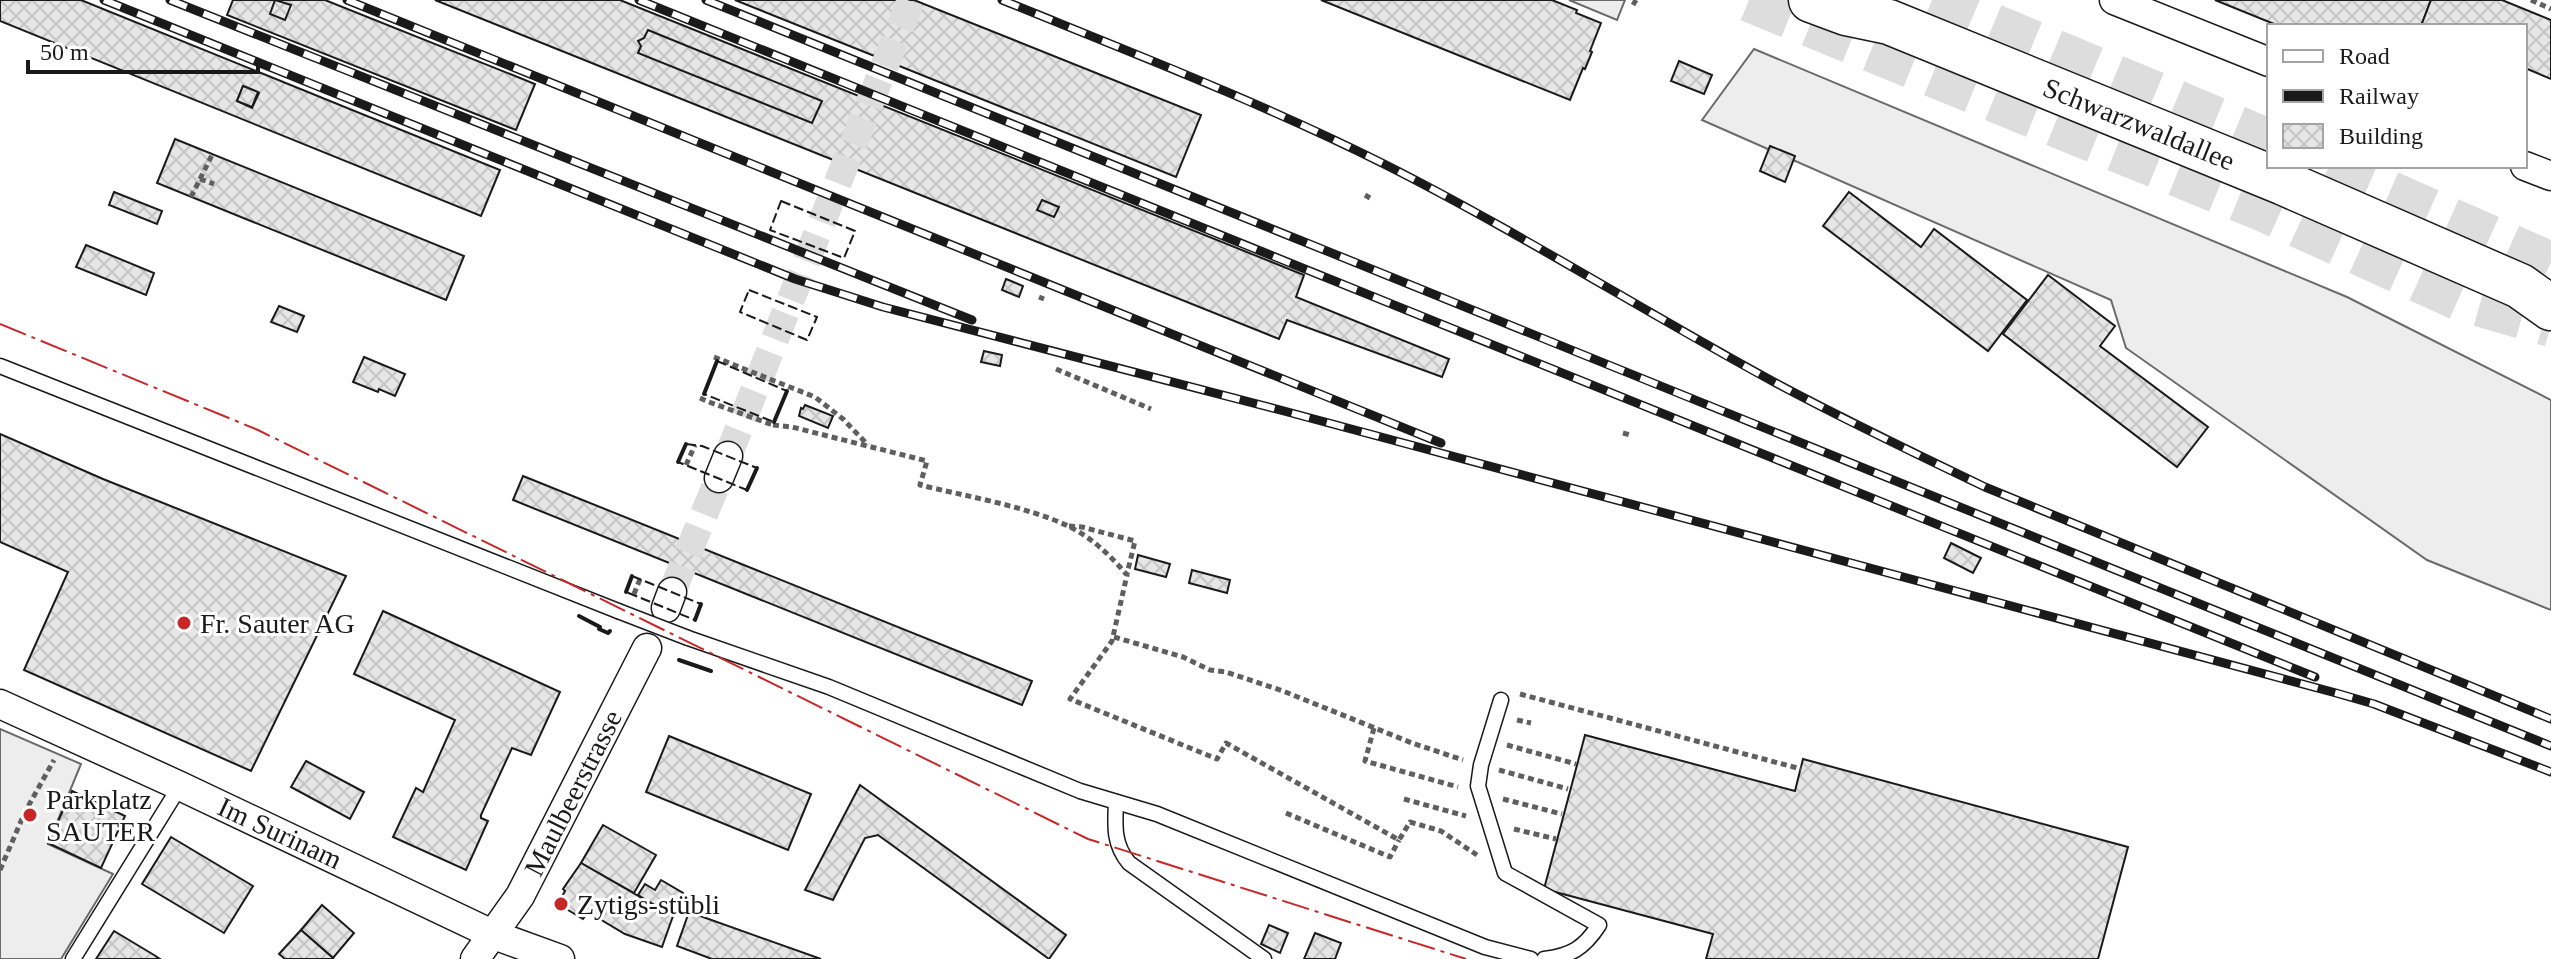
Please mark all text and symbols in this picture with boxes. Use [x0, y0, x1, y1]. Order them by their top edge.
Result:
scale bar [28, 24, 258, 74]
legend [2267, 24, 2527, 168]
text: 50 m [40, 39, 89, 65]
text: Road [2339, 43, 2390, 69]
street label: Schwarzwaldallee [2039, 71, 2239, 177]
text: Railway [2339, 83, 2419, 109]
text: Building [2339, 123, 2423, 149]
place label: Fr. Sauter AG [200, 608, 355, 639]
marker: Fr. Sauter AG [175, 614, 193, 632]
street label: Maulbeerstrasse [518, 705, 628, 881]
place label: Parkplatz SAUTER [46, 784, 155, 847]
street label: Im Surinam [213, 791, 347, 875]
marker: Parkplatz SAUTER [21, 806, 39, 824]
place label: Zytigs-stübli [577, 889, 720, 920]
marker: Zytigs-stübli [552, 895, 570, 913]

